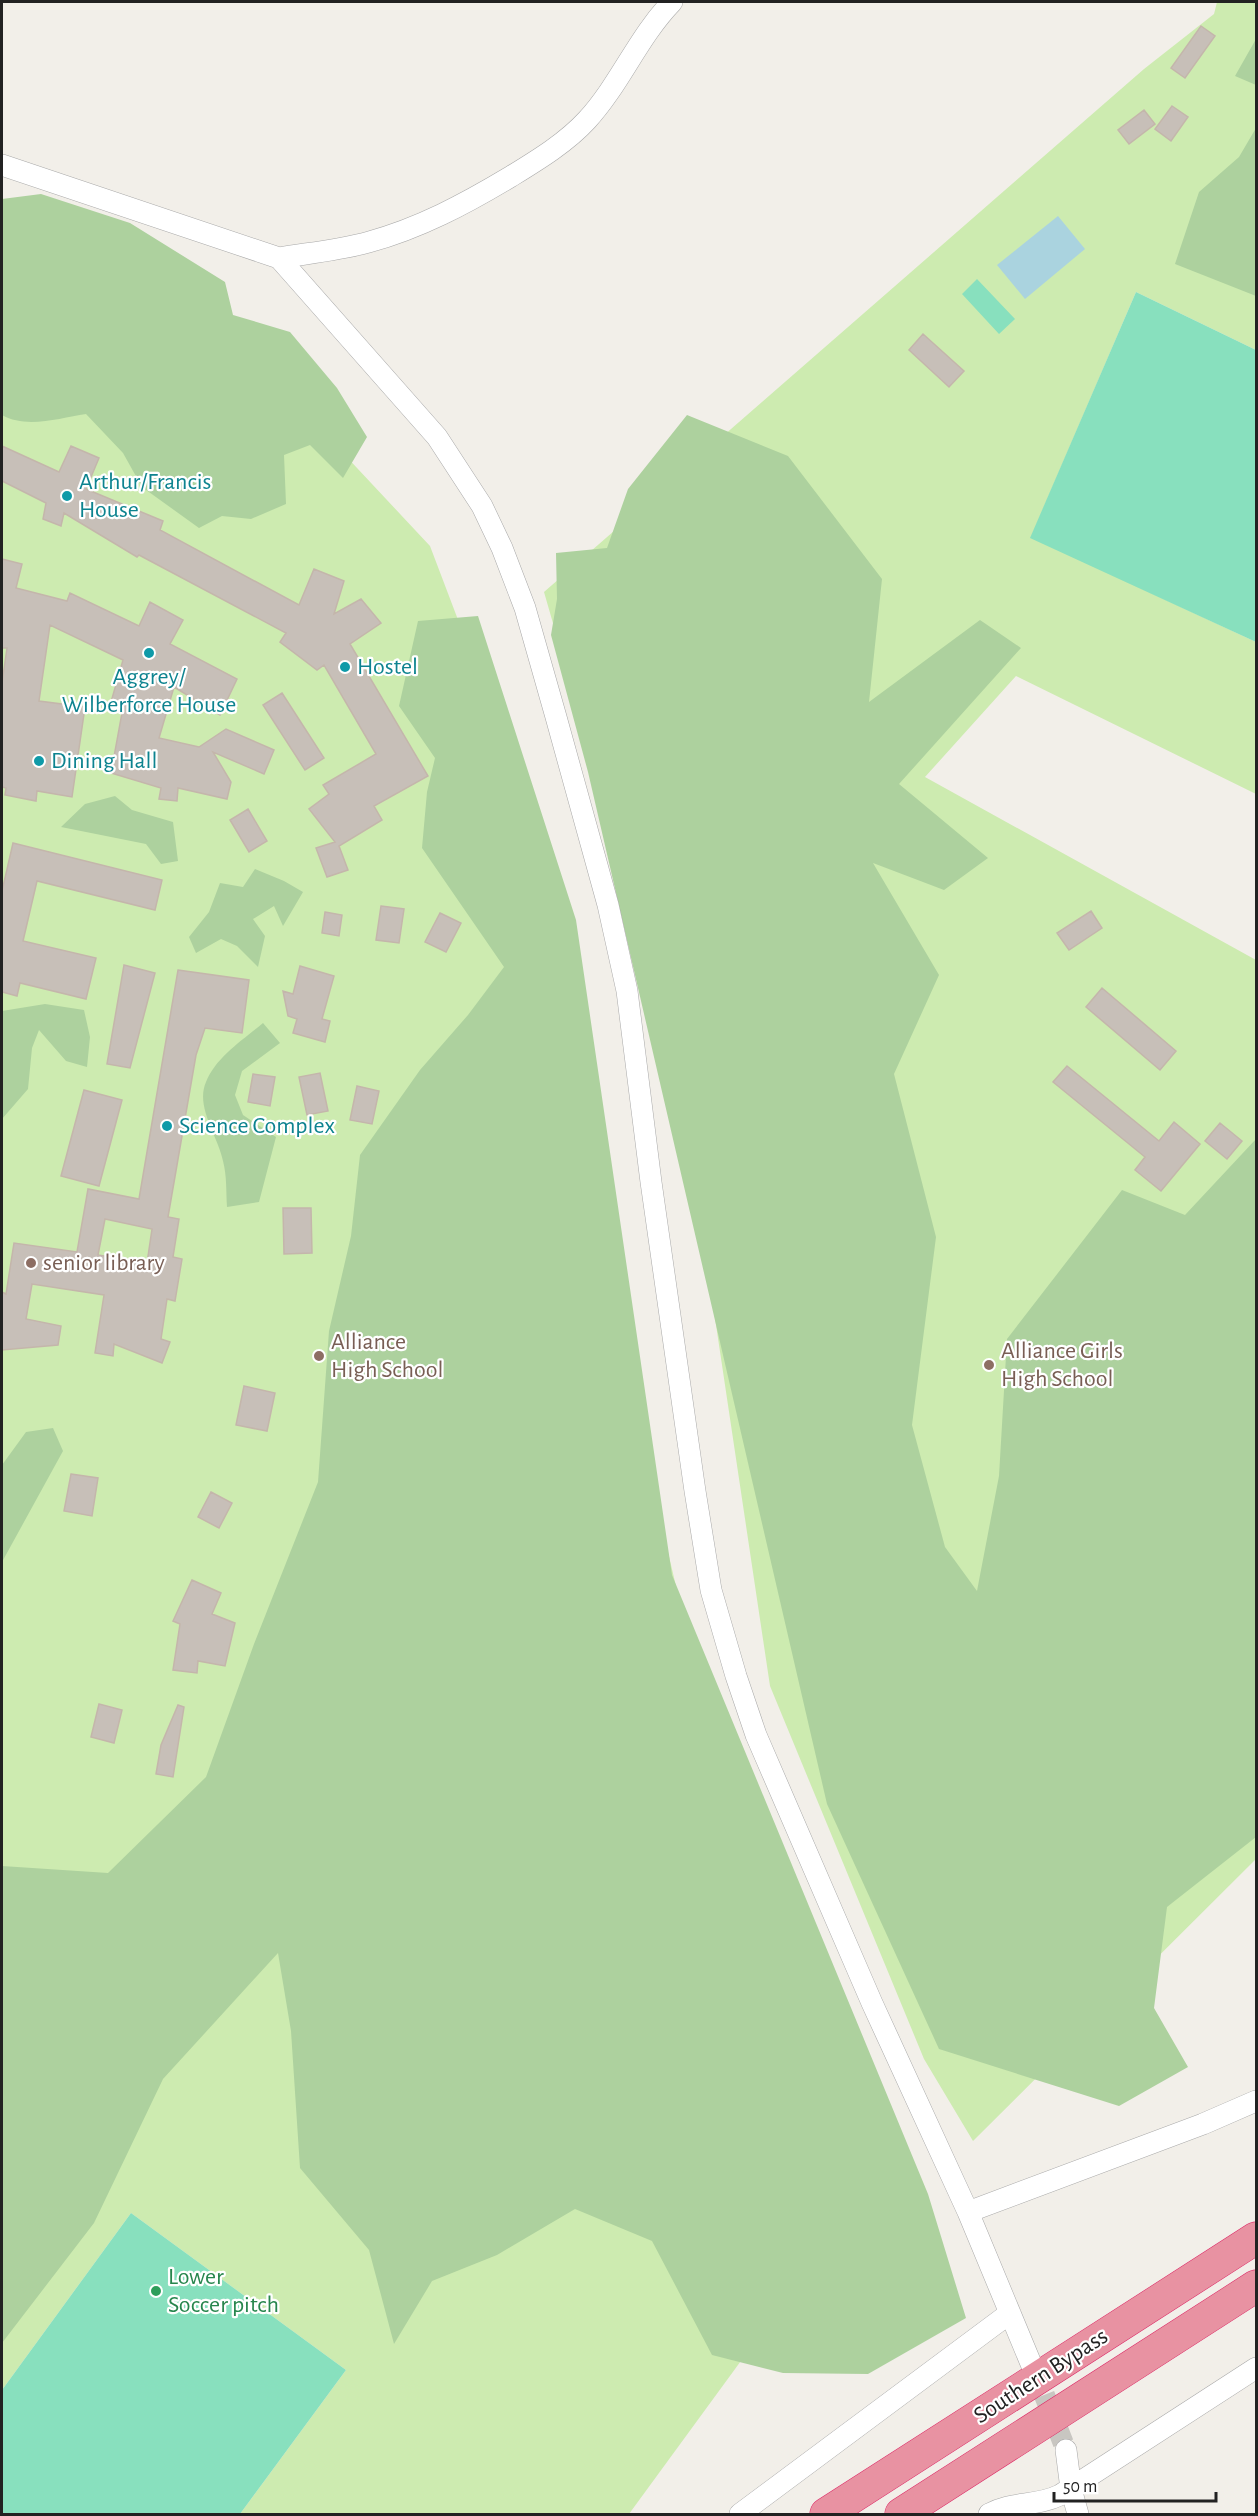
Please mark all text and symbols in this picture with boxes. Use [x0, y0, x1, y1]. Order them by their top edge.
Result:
place label: Arthur/Francis House [79, 470, 211, 522]
marker: Arthur/Francis House [60, 489, 74, 503]
marker: Aggrey/ Wilberforce House [142, 646, 156, 660]
place label: Hostel [357, 655, 418, 679]
marker: Hostel [338, 660, 352, 674]
place label: Aggrey/ Wilberforce House [62, 665, 236, 717]
place label: Dining Hall [51, 749, 157, 773]
marker: Dining Hall [32, 754, 46, 768]
place label: Science Complex [179, 1114, 336, 1138]
marker: Science Complex [160, 1119, 174, 1133]
place label: senior library [43, 1251, 165, 1275]
marker: senior library [24, 1256, 38, 1270]
place label: Alliance High School [331, 1330, 443, 1382]
place label: Alliance Girls High School [1001, 1339, 1123, 1391]
marker: Alliance High School [312, 1349, 326, 1363]
marker: Alliance Girls High School [982, 1358, 996, 1372]
place label: Lower Soccer pitch [168, 2265, 279, 2317]
marker: Lower Soccer pitch [149, 2284, 163, 2298]
street label: Southern Bypass [970, 2324, 1112, 2428]
scale bar [1054, 2465, 1216, 2503]
text: 50 m [1063, 2478, 1097, 2496]

